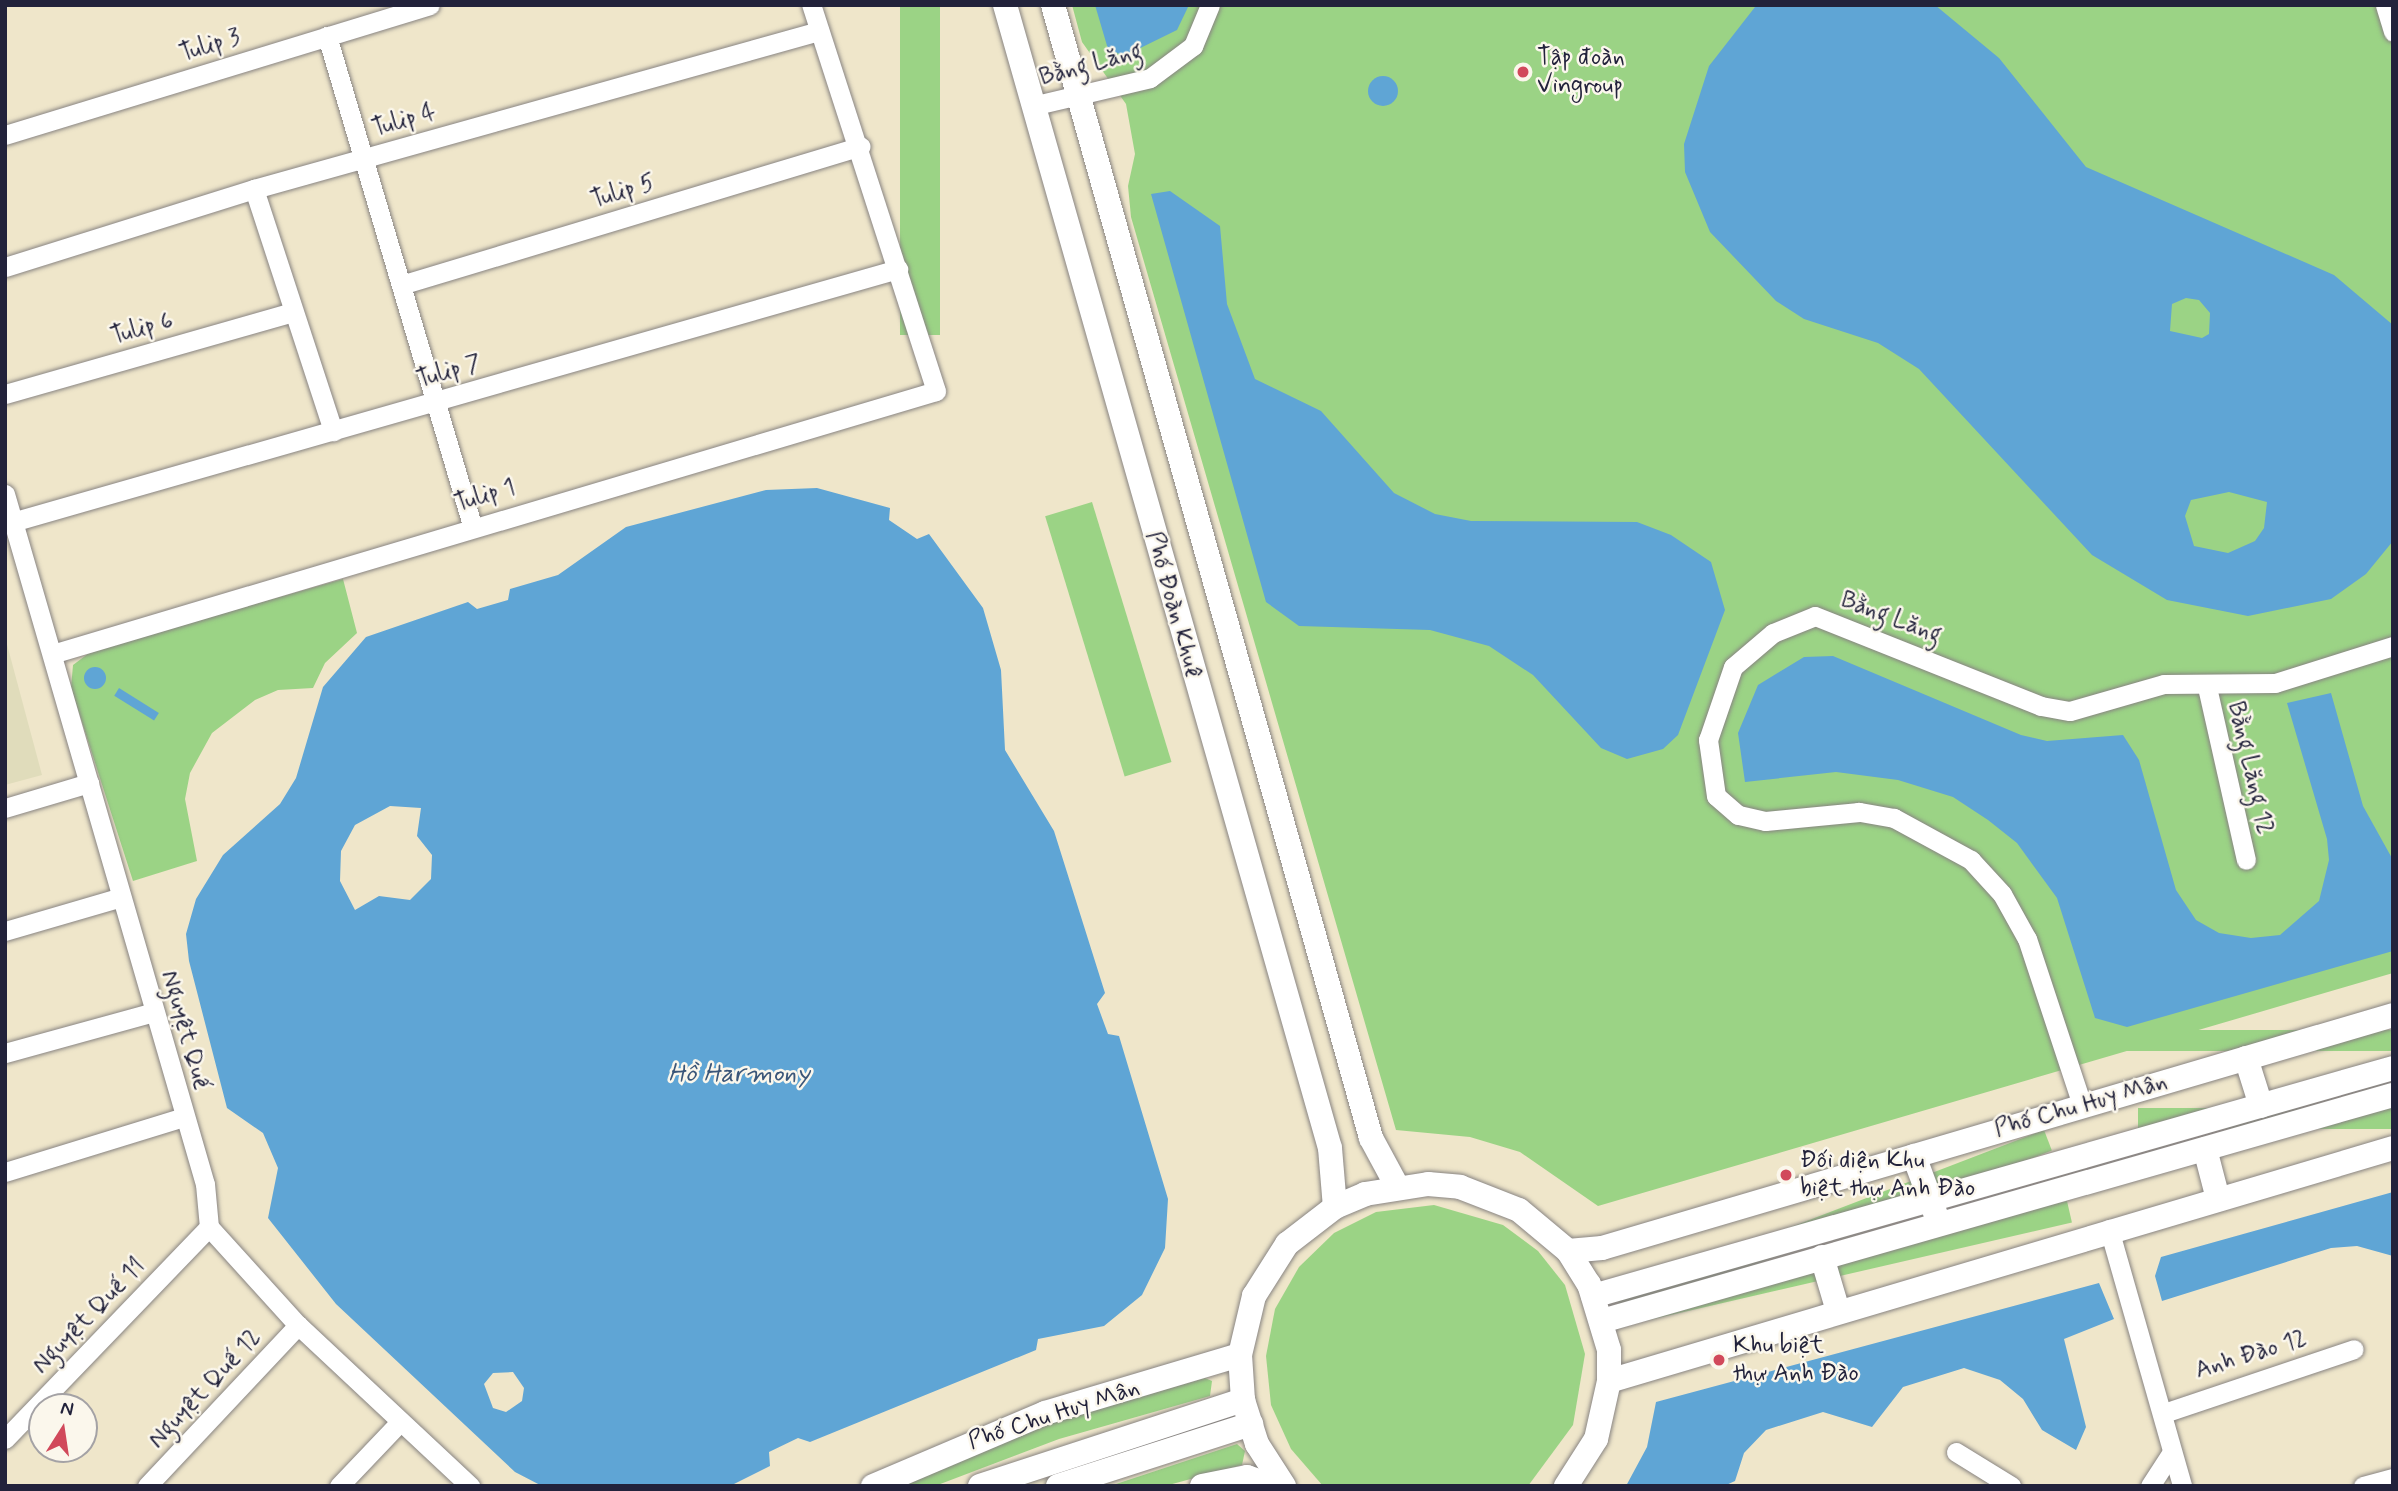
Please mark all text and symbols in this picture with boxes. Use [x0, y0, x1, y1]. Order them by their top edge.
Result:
street label: Tulip 3 [176, 23, 244, 69]
street label: Bằng Lăng [1036, 37, 1146, 93]
place label: Tập đoàn Vingroup [1537, 44, 1625, 100]
marker: Tập đoàn Vingroup [1515, 64, 1531, 80]
street label: Tulip 4 [369, 98, 439, 144]
street label: Tulip 5 [587, 169, 659, 215]
street label: Tulip 6 [107, 306, 177, 352]
street label: Tulip 7 [413, 349, 485, 395]
street label: Tulip 1 [451, 473, 519, 519]
street label: Phố Đoàn Khuê [1138, 527, 1208, 683]
street label: Bằng Lăng [1836, 586, 1946, 650]
street label: Bằng Lăng 12 [2221, 698, 2279, 838]
street label: Nguyệt Quế [154, 968, 216, 1092]
water label: Hồ Harmony [668, 1059, 810, 1091]
street label: Phố Chu Huy Mân [1990, 1067, 2172, 1145]
place label: Đối diện Khu biệt thự Anh Đào [1800, 1147, 1975, 1203]
marker: Đối diện Khu biệt thự Anh Đào [1778, 1167, 1794, 1183]
street label: Nguyệt Quế 11 [27, 1252, 151, 1380]
street label: Nguyệt Quế 12 [143, 1324, 267, 1454]
street label: Anh Đào 12 [2192, 1324, 2310, 1386]
place label: Khu biệt thự Anh Đào [1733, 1332, 1859, 1388]
marker: Khu biệt thự Anh Đào [1711, 1352, 1727, 1368]
street label: Phố Chu Huy Mân [964, 1373, 1144, 1457]
north arrow [28, 1393, 98, 1463]
text: N [58, 1395, 76, 1422]

